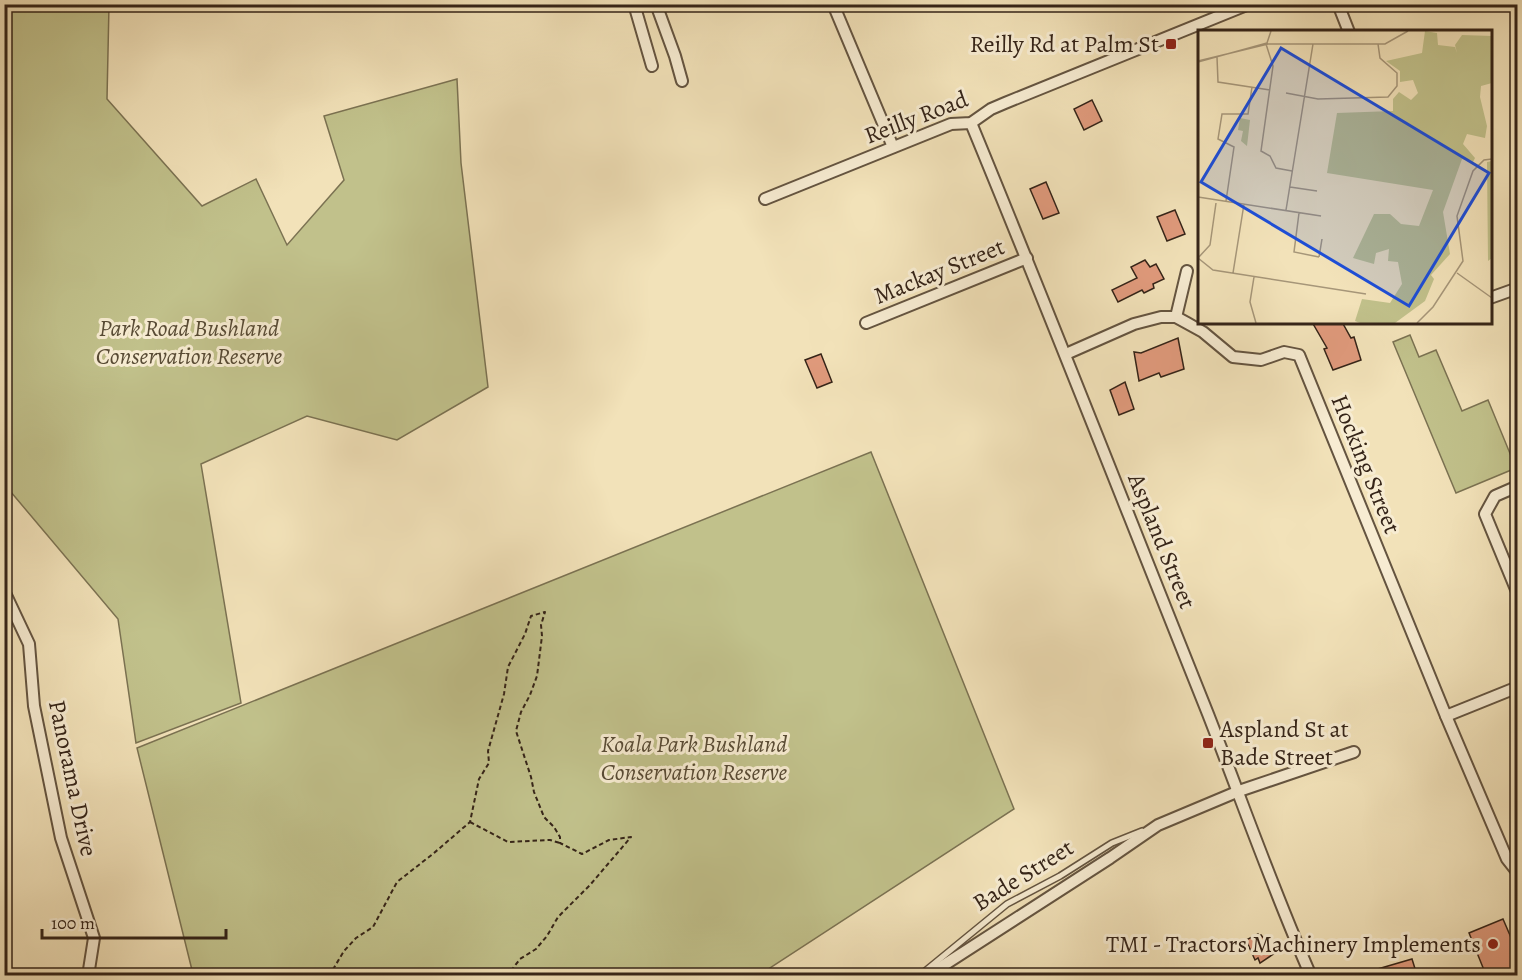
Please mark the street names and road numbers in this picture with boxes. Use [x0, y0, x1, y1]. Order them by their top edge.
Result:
street label: Reilly Road [860, 83, 973, 151]
street label: Mackay Street [869, 230, 1009, 312]
street label: Hocking Street [1324, 390, 1408, 538]
street label: Aspland Street [1120, 468, 1204, 613]
street label: Panorama Drive [41, 697, 105, 859]
street label: Bade Street [967, 831, 1079, 918]

